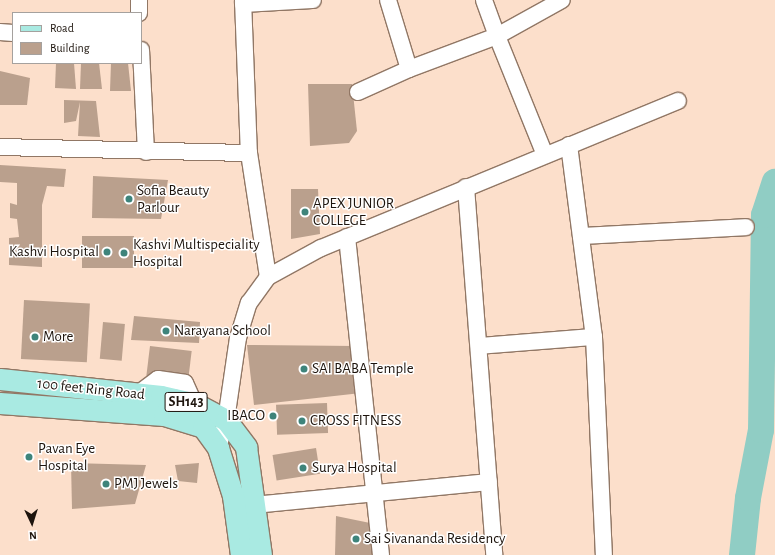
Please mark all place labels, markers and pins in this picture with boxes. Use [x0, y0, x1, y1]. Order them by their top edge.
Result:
place label: Sofia Beauty Parlour [137, 181, 209, 216]
marker: Sofia Beauty Parlour [124, 194, 134, 204]
place label: APEX JUNIOR COLLEGE [313, 194, 394, 229]
marker: APEX JUNIOR COLLEGE [300, 207, 310, 217]
place label: Kashvi Multispeciality Hospital [133, 235, 260, 270]
place label: Kashvi Hospital [9, 243, 99, 261]
marker: Kashvi Hospital [102, 247, 112, 257]
marker: Kashvi Multispeciality Hospital [118, 247, 130, 259]
place label: Narayana School [174, 322, 271, 340]
marker: Narayana School [161, 326, 171, 336]
place label: More [43, 328, 73, 346]
marker: More [30, 332, 40, 342]
place label: SAI BABA Temple [312, 360, 414, 378]
marker: SAI BABA Temple [299, 364, 309, 374]
place label: IBACO [227, 407, 265, 425]
marker: IBACO [268, 411, 278, 421]
place label: CROSS FITNESS [310, 412, 401, 430]
marker: CROSS FITNESS [297, 416, 307, 426]
place label: Pavan Eye Hospital [38, 439, 95, 474]
marker: Pavan Eye Hospital [23, 451, 35, 463]
place label: Surya Hospital [312, 459, 397, 477]
marker: Surya Hospital [297, 462, 309, 474]
place label: PMJ Jewels [114, 475, 178, 493]
marker: PMJ Jewels [101, 479, 111, 489]
place label: Sai Sivananda Residency [364, 530, 505, 548]
marker: Sai Sivananda Residency [351, 534, 361, 544]

